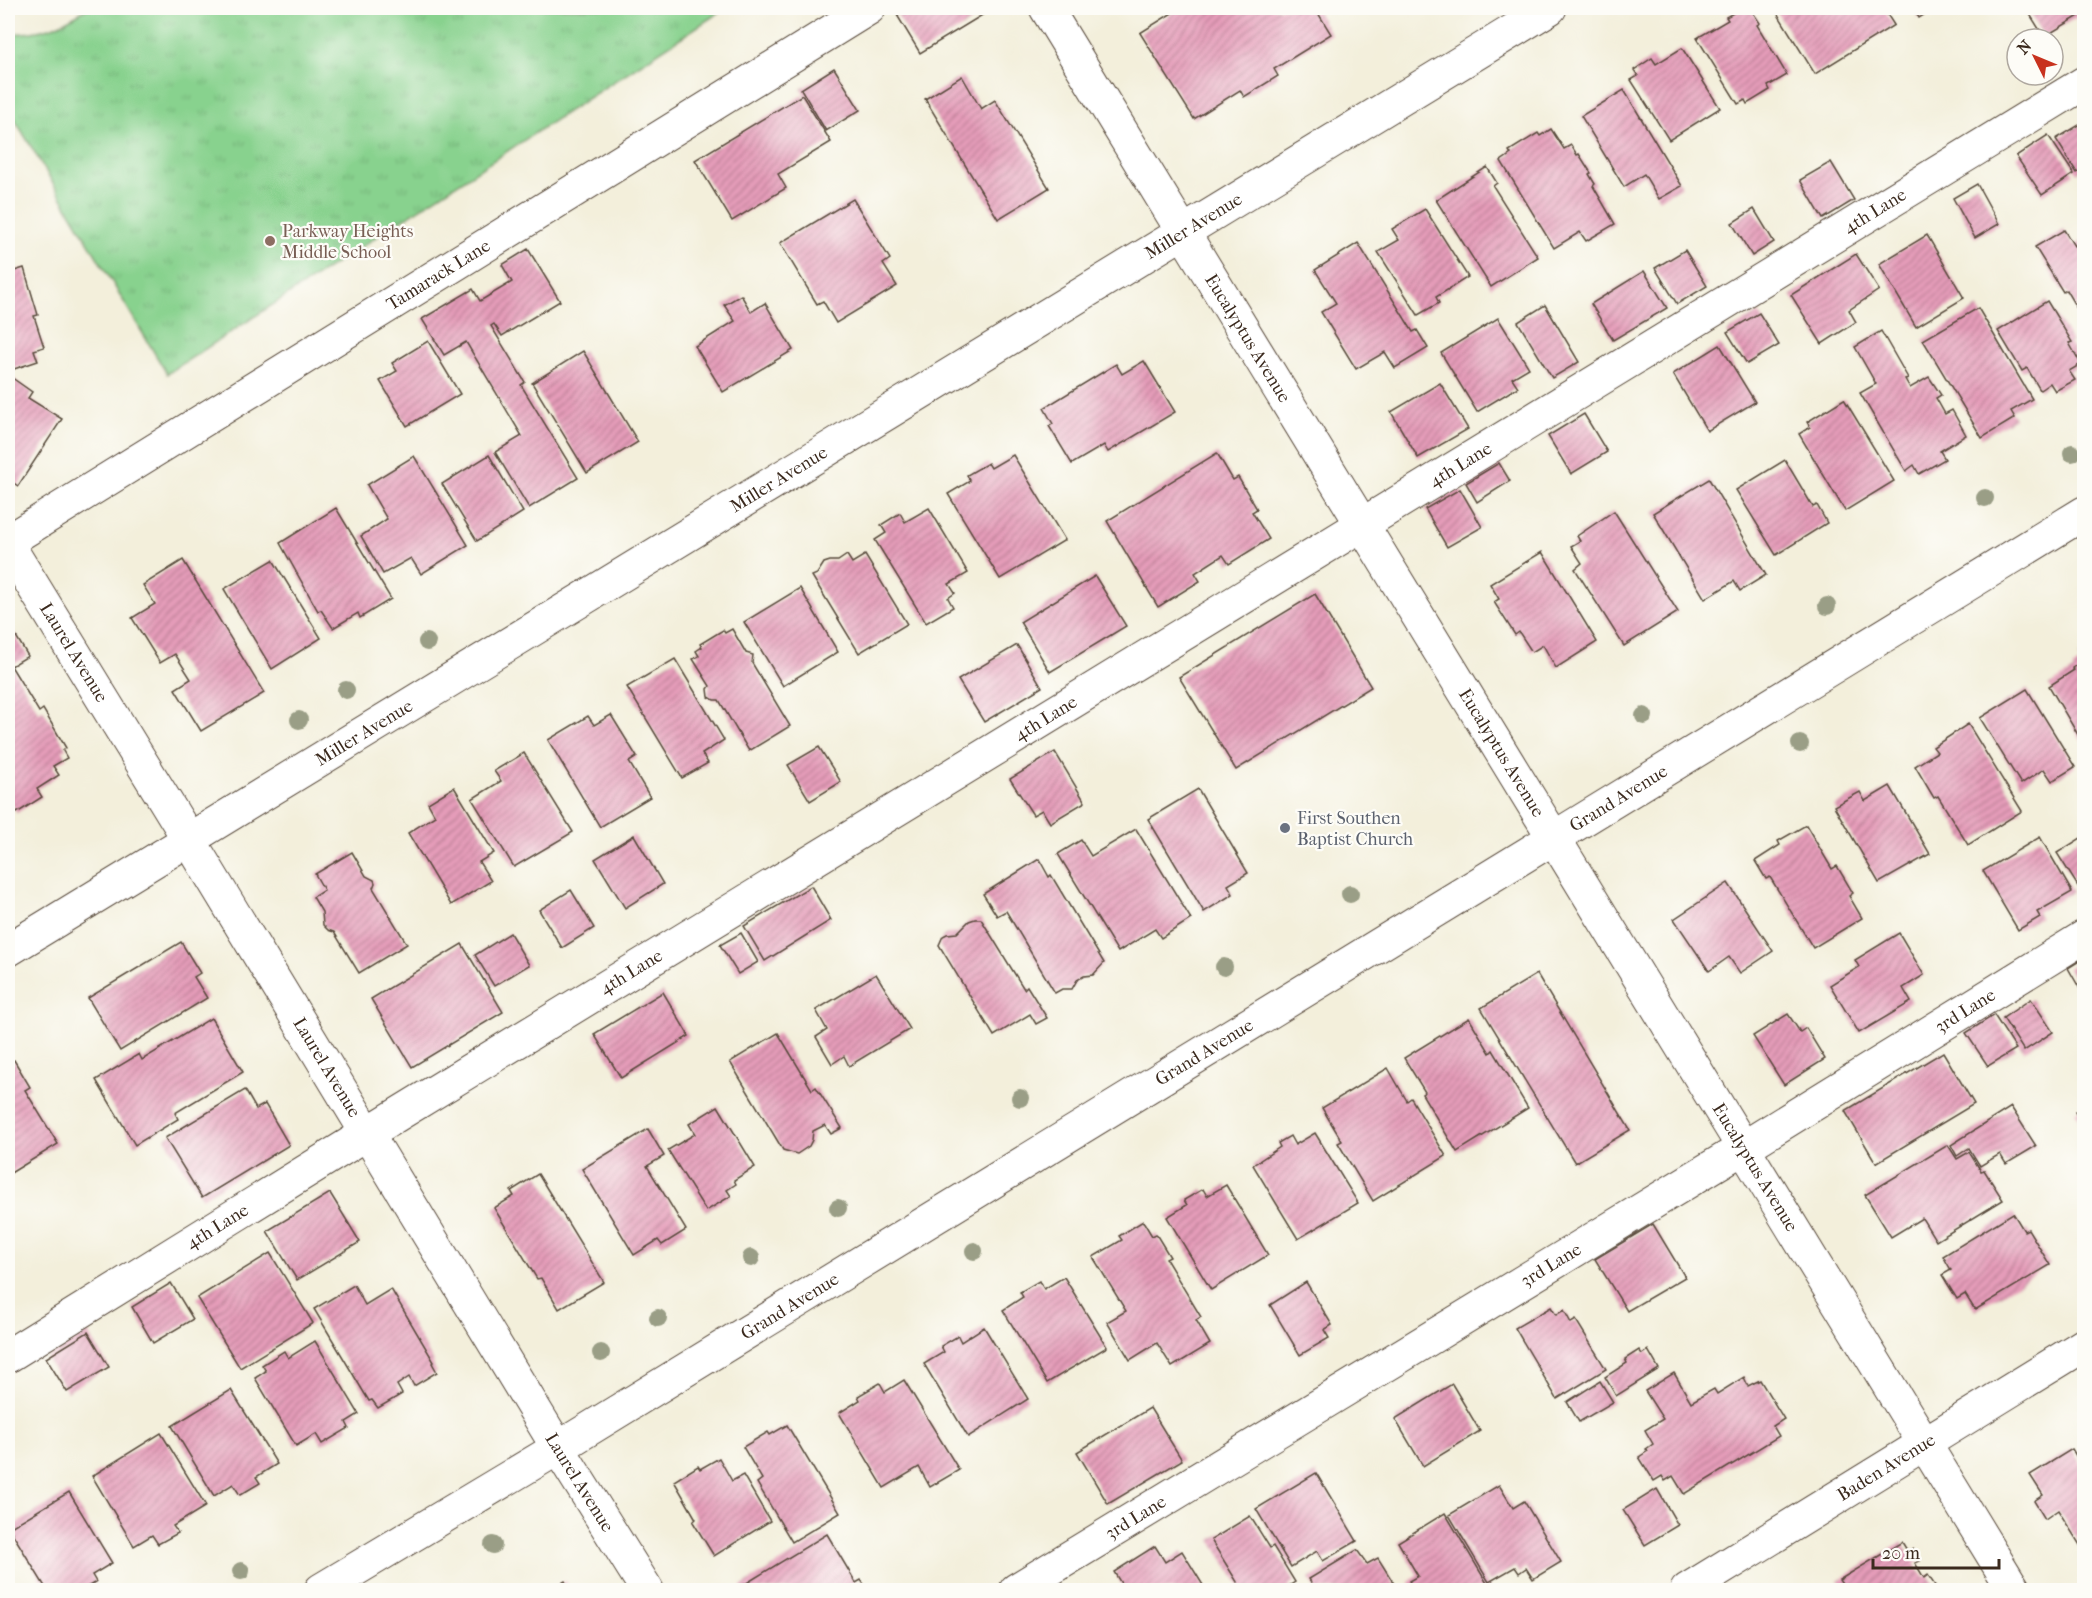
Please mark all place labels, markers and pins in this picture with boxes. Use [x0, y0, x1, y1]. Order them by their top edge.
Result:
place label: Parkway Heights Middle School [282, 221, 414, 263]
marker: Parkway Heights Middle School [263, 234, 277, 248]
place label: First Southen Baptist Church [1297, 808, 1413, 850]
marker: First Southen Baptist Church [1278, 821, 1292, 835]

